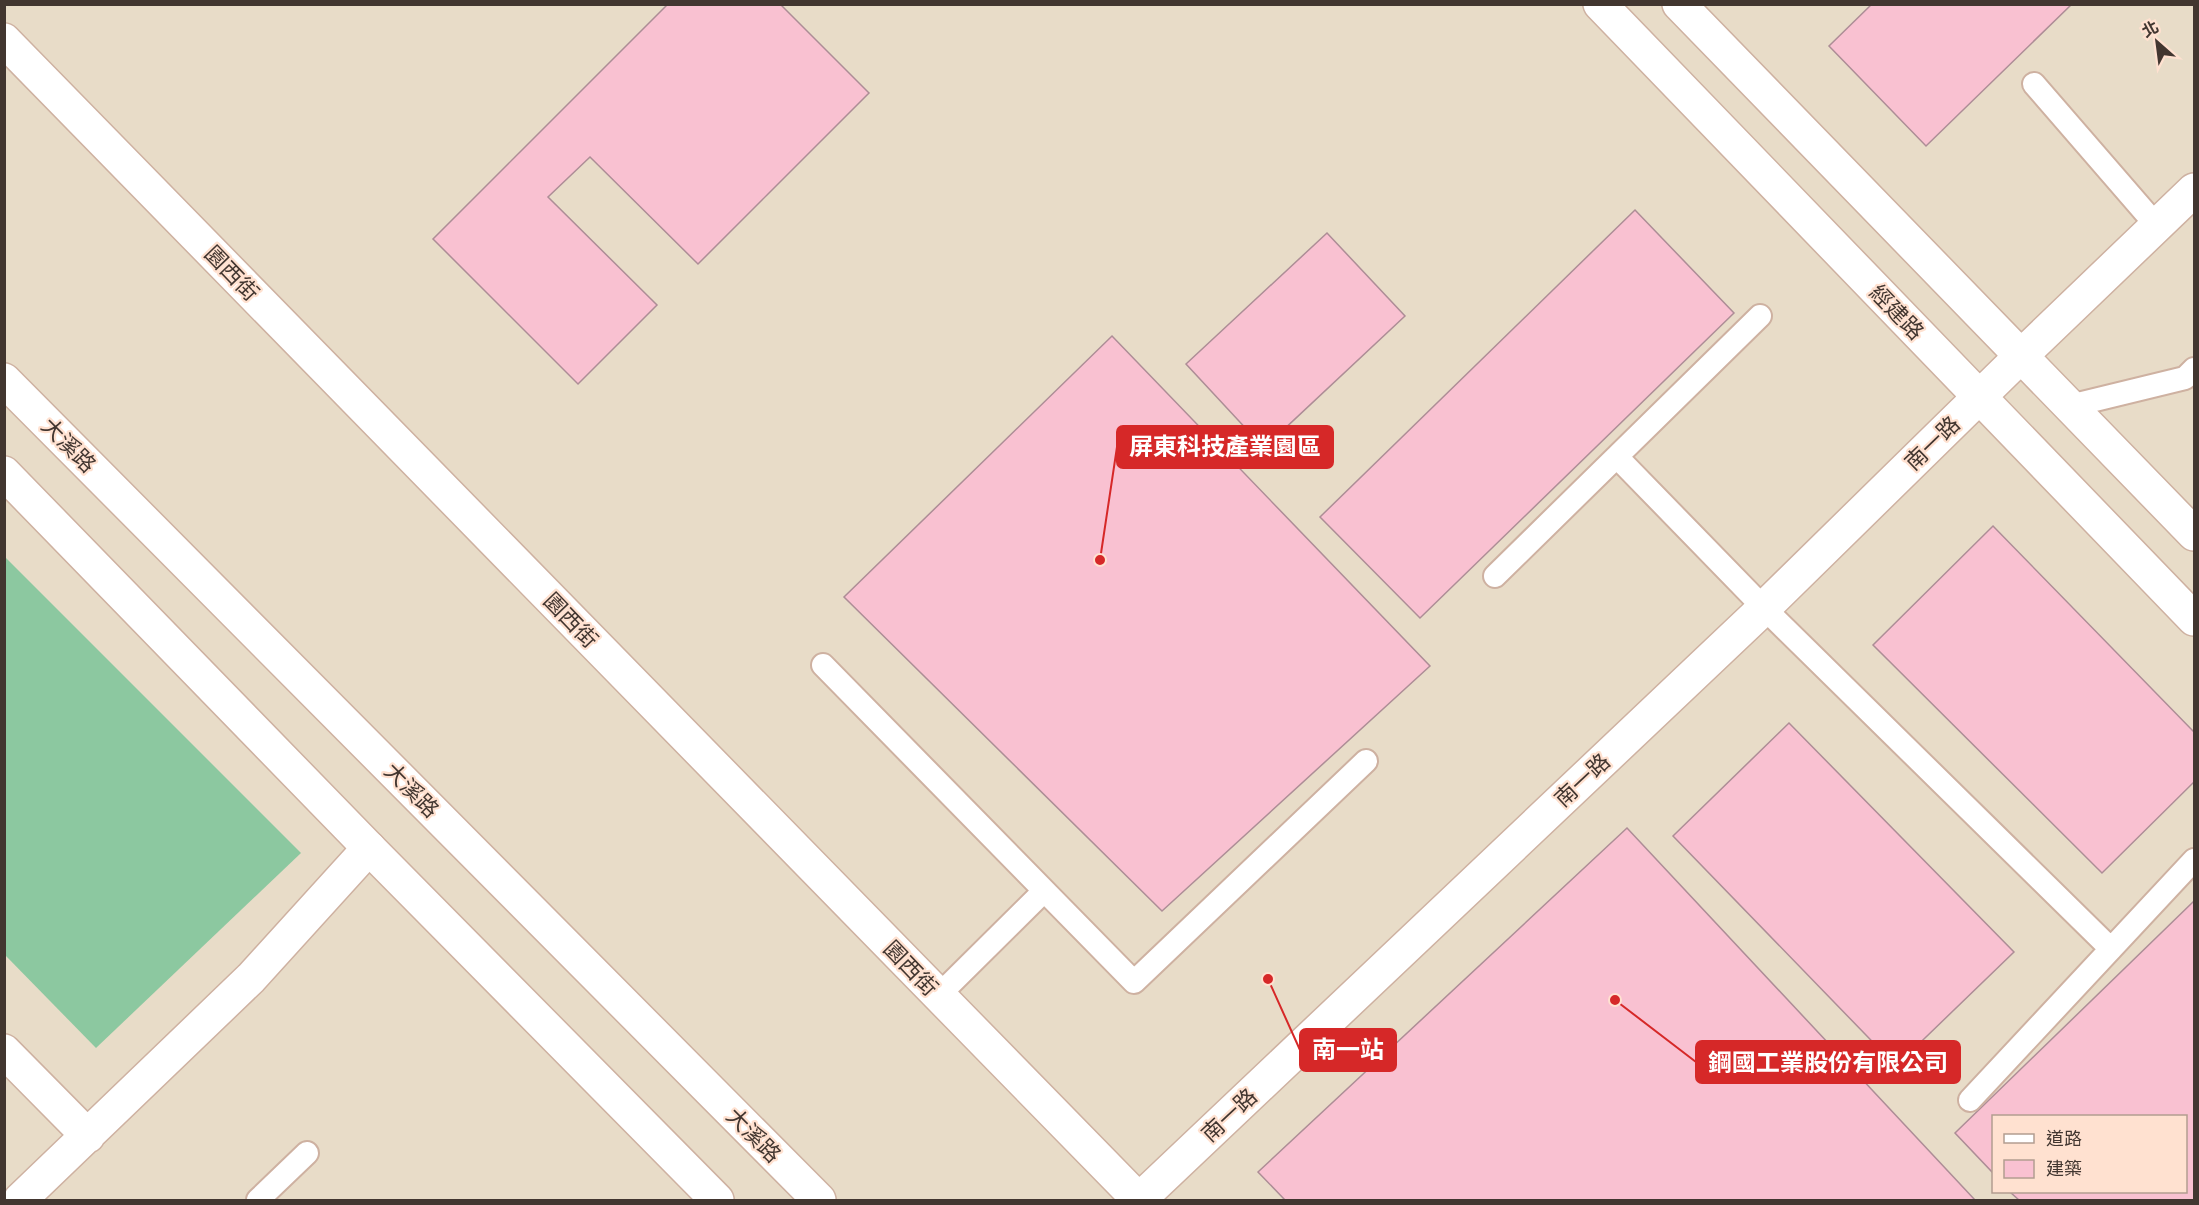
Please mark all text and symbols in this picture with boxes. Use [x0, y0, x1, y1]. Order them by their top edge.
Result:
north arrow [2127, 12, 2187, 72]
text: 北 [2137, 14, 2163, 43]
street label: 園西街 [197, 237, 267, 309]
street label: 經建路 [1862, 276, 1932, 348]
street label: 南一路 [1896, 408, 1968, 478]
street label: 大溪路 [34, 410, 104, 480]
callout: 屏東科技產業園區 [1117, 426, 1333, 468]
text: 屏東科技產業園區 [1129, 428, 1321, 464]
street label: 園西街 [536, 584, 606, 656]
street label: 南一路 [1546, 745, 1618, 815]
street label: 大溪路 [377, 755, 447, 825]
street label: 園西街 [876, 932, 946, 1004]
callout: 南一站 [1300, 1029, 1396, 1071]
text: 南一站 [1312, 1031, 1384, 1067]
callout: 鋼國工業股份有限公司 [1696, 1041, 1960, 1083]
text: 鋼國工業股份有限公司 [1708, 1044, 1948, 1080]
street label: 南一路 [1193, 1080, 1265, 1150]
street label: 大溪路 [719, 1100, 789, 1170]
legend [1992, 1115, 2187, 1193]
text: 道路 [2046, 1125, 2082, 1152]
text: 建築 [2046, 1155, 2082, 1182]

